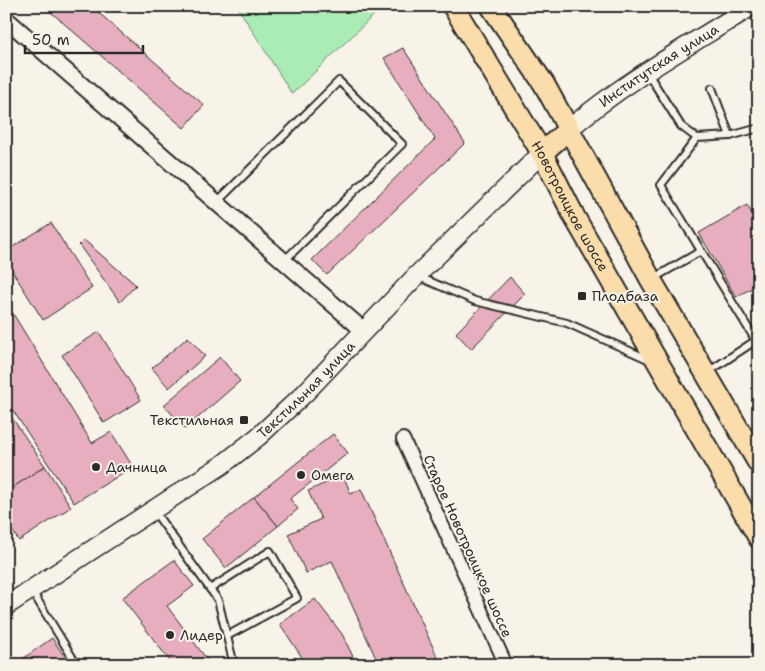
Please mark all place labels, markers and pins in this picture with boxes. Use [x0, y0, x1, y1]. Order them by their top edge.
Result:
place label: Плодбаза [592, 287, 659, 305]
marker: Плодбаза [576, 290, 588, 302]
place label: Текстильная [150, 411, 234, 429]
marker: Текстильная [238, 414, 250, 426]
place label: Дачница [106, 458, 167, 476]
marker: Дачница [90, 461, 102, 473]
place label: Омега [311, 466, 354, 484]
marker: Омега [295, 469, 307, 481]
place label: Лидер [180, 626, 223, 644]
marker: Лидер [164, 629, 176, 641]

